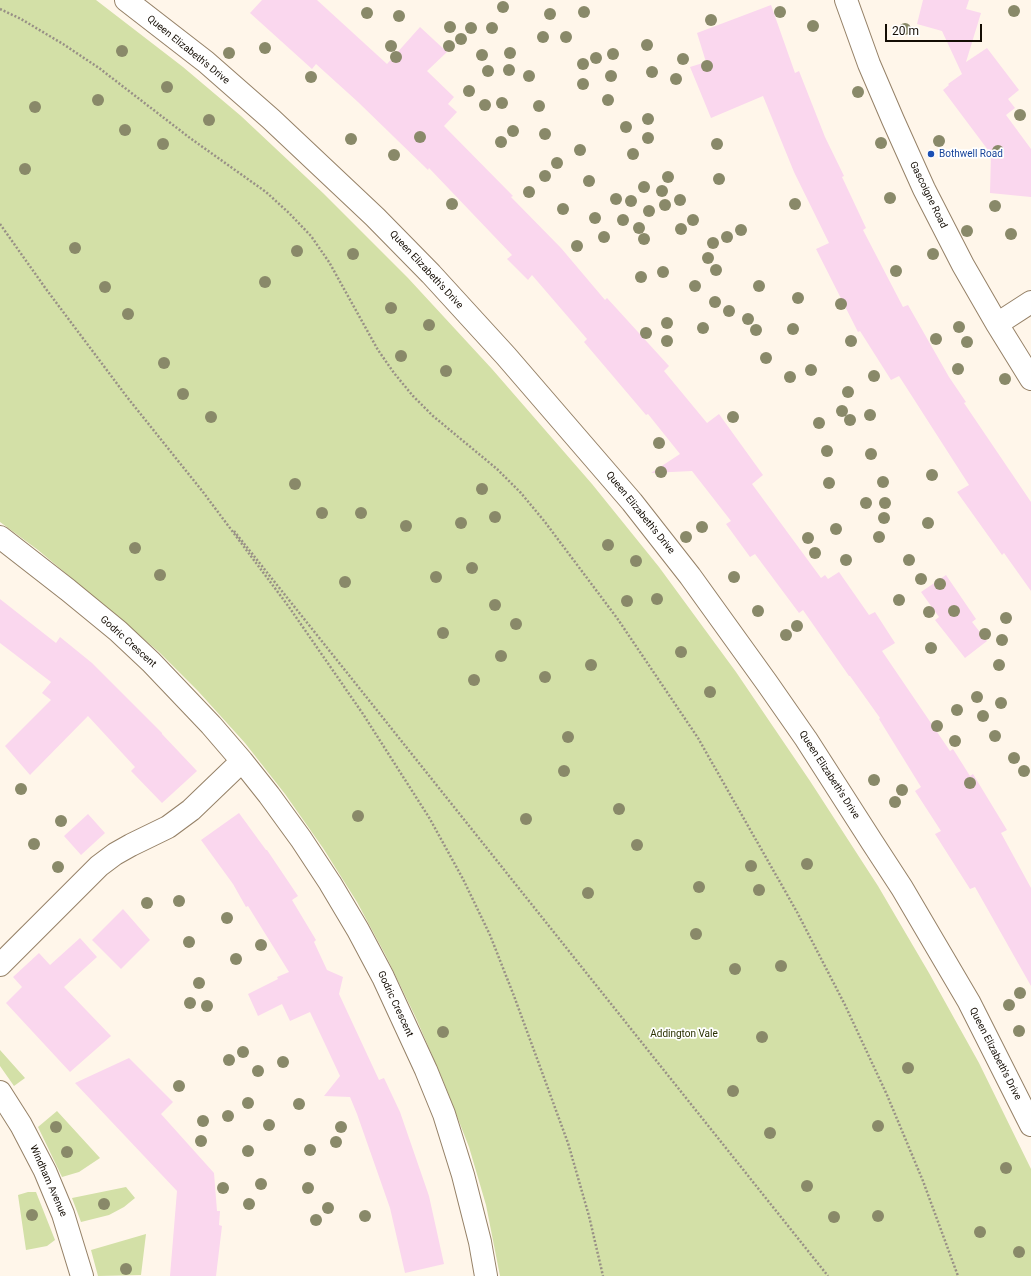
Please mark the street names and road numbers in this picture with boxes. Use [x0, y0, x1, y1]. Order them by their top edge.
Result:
street label: Queen Elizabeth's Drive [144, 13, 232, 87]
street label: Gascoigne Road [907, 160, 949, 230]
street label: Queen Elizabeth's Drive [387, 228, 465, 312]
street label: Queen Elizabeth's Drive [603, 469, 677, 557]
street label: Godric Crescent [97, 614, 159, 670]
street label: Queen Elizabeth's Drive [796, 729, 862, 821]
street label: Godric Crescent [374, 969, 416, 1039]
street label: Queen Elizabeth's Drive [966, 1006, 1024, 1102]
street label: Windham Avenue [27, 1143, 69, 1219]

